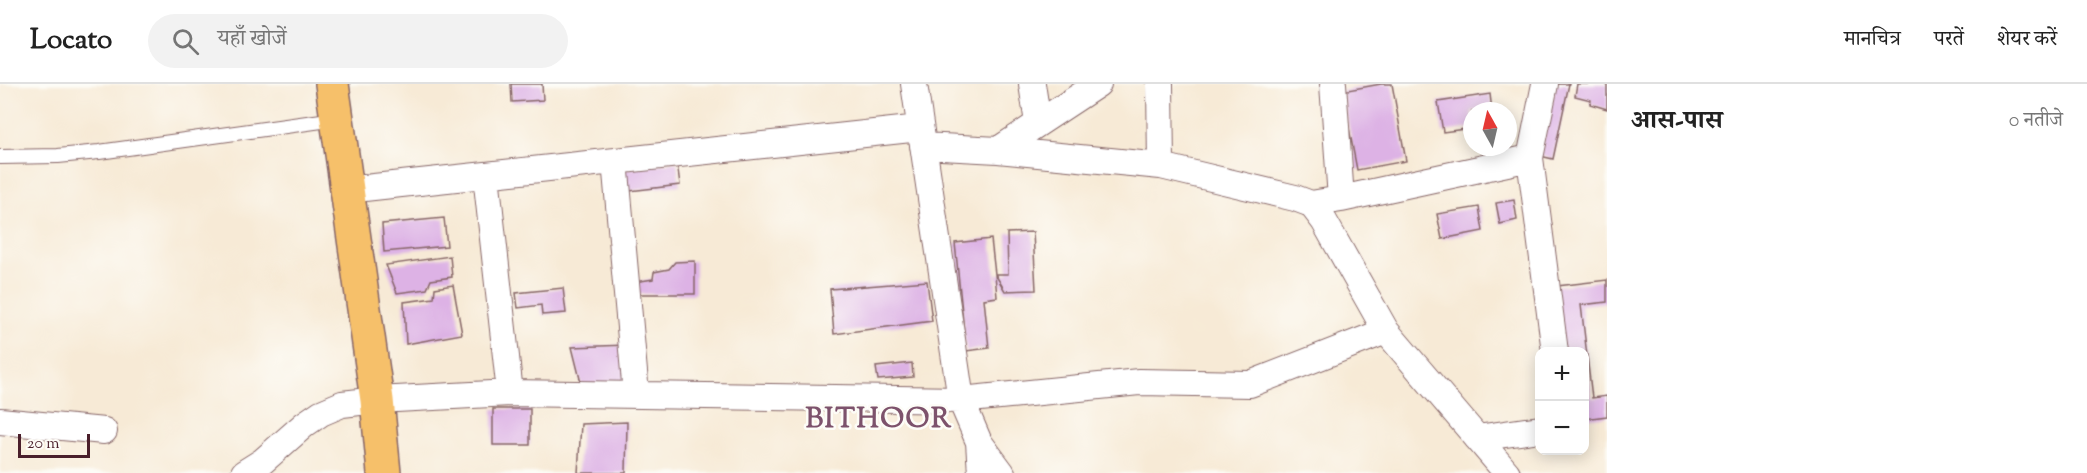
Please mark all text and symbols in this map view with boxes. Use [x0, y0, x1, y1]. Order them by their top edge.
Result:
search box [148, 14, 568, 68]
text: Locato [30, 21, 112, 61]
text: यहाँ खोजें [217, 24, 287, 56]
icon: search [169, 25, 202, 58]
text: मानचित्र [1844, 25, 1901, 55]
text: परतें [1934, 25, 1964, 55]
text: शेयर करें [1997, 25, 2057, 55]
north arrow [1463, 102, 1517, 156]
text: आस-पास [1631, 103, 1723, 140]
text: 0 नतीजे [2009, 107, 2063, 136]
map controls [1535, 347, 1589, 455]
button: + [1535, 347, 1589, 401]
district label: BITHOOR [805, 400, 953, 440]
button: − [1535, 401, 1589, 455]
scale bar [18, 431, 90, 458]
text: 20 m [27, 433, 60, 456]

